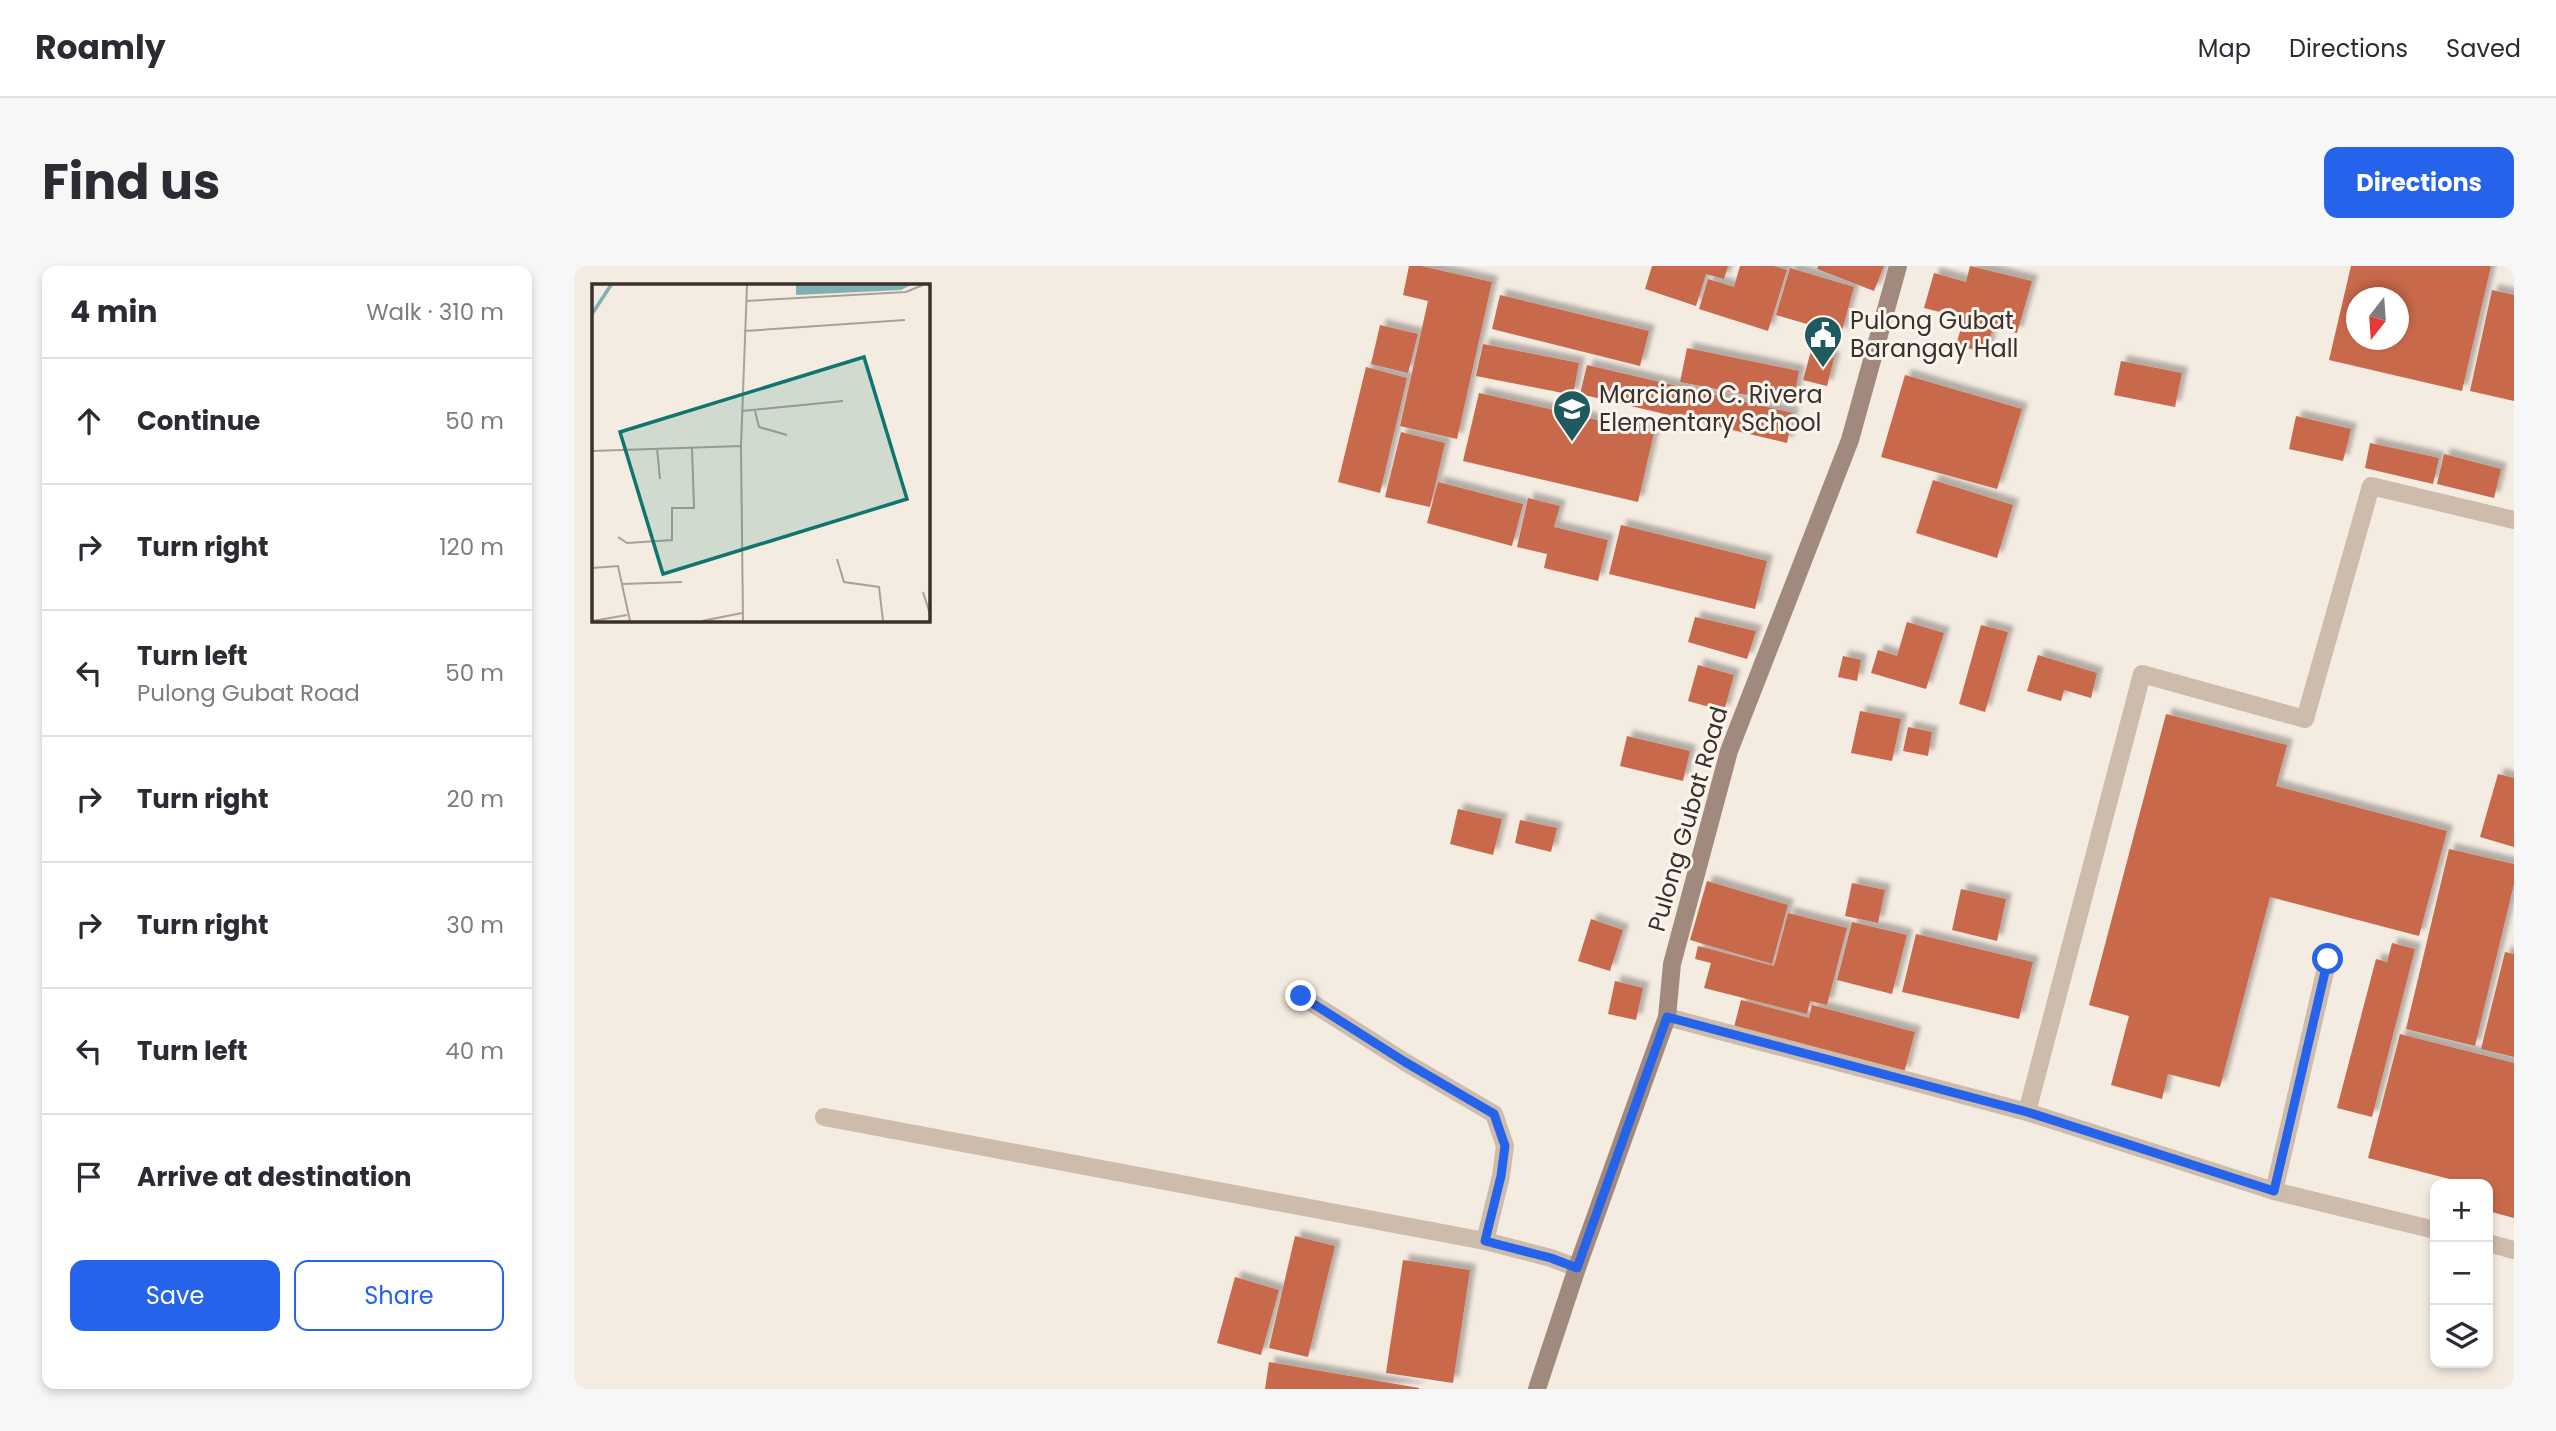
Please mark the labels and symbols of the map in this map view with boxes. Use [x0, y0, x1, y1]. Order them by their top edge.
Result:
inset map [592, 284, 929, 621]
north arrow [2346, 287, 2409, 350]
place label: Pulong Gubat Barangay Hall [1850, 304, 2018, 365]
public building icon: Pulong Gubat Barangay Hall [1802, 314, 1844, 369]
place label: Marciano C. Rivera Elementary School [1599, 378, 1823, 439]
school or university icon: Marciano C. Rivera Elementary School [1551, 388, 1593, 443]
street label: Pulong Gubat Road [1640, 703, 1735, 935]
route start [2312, 943, 2343, 974]
route end [1285, 980, 1316, 1011]

